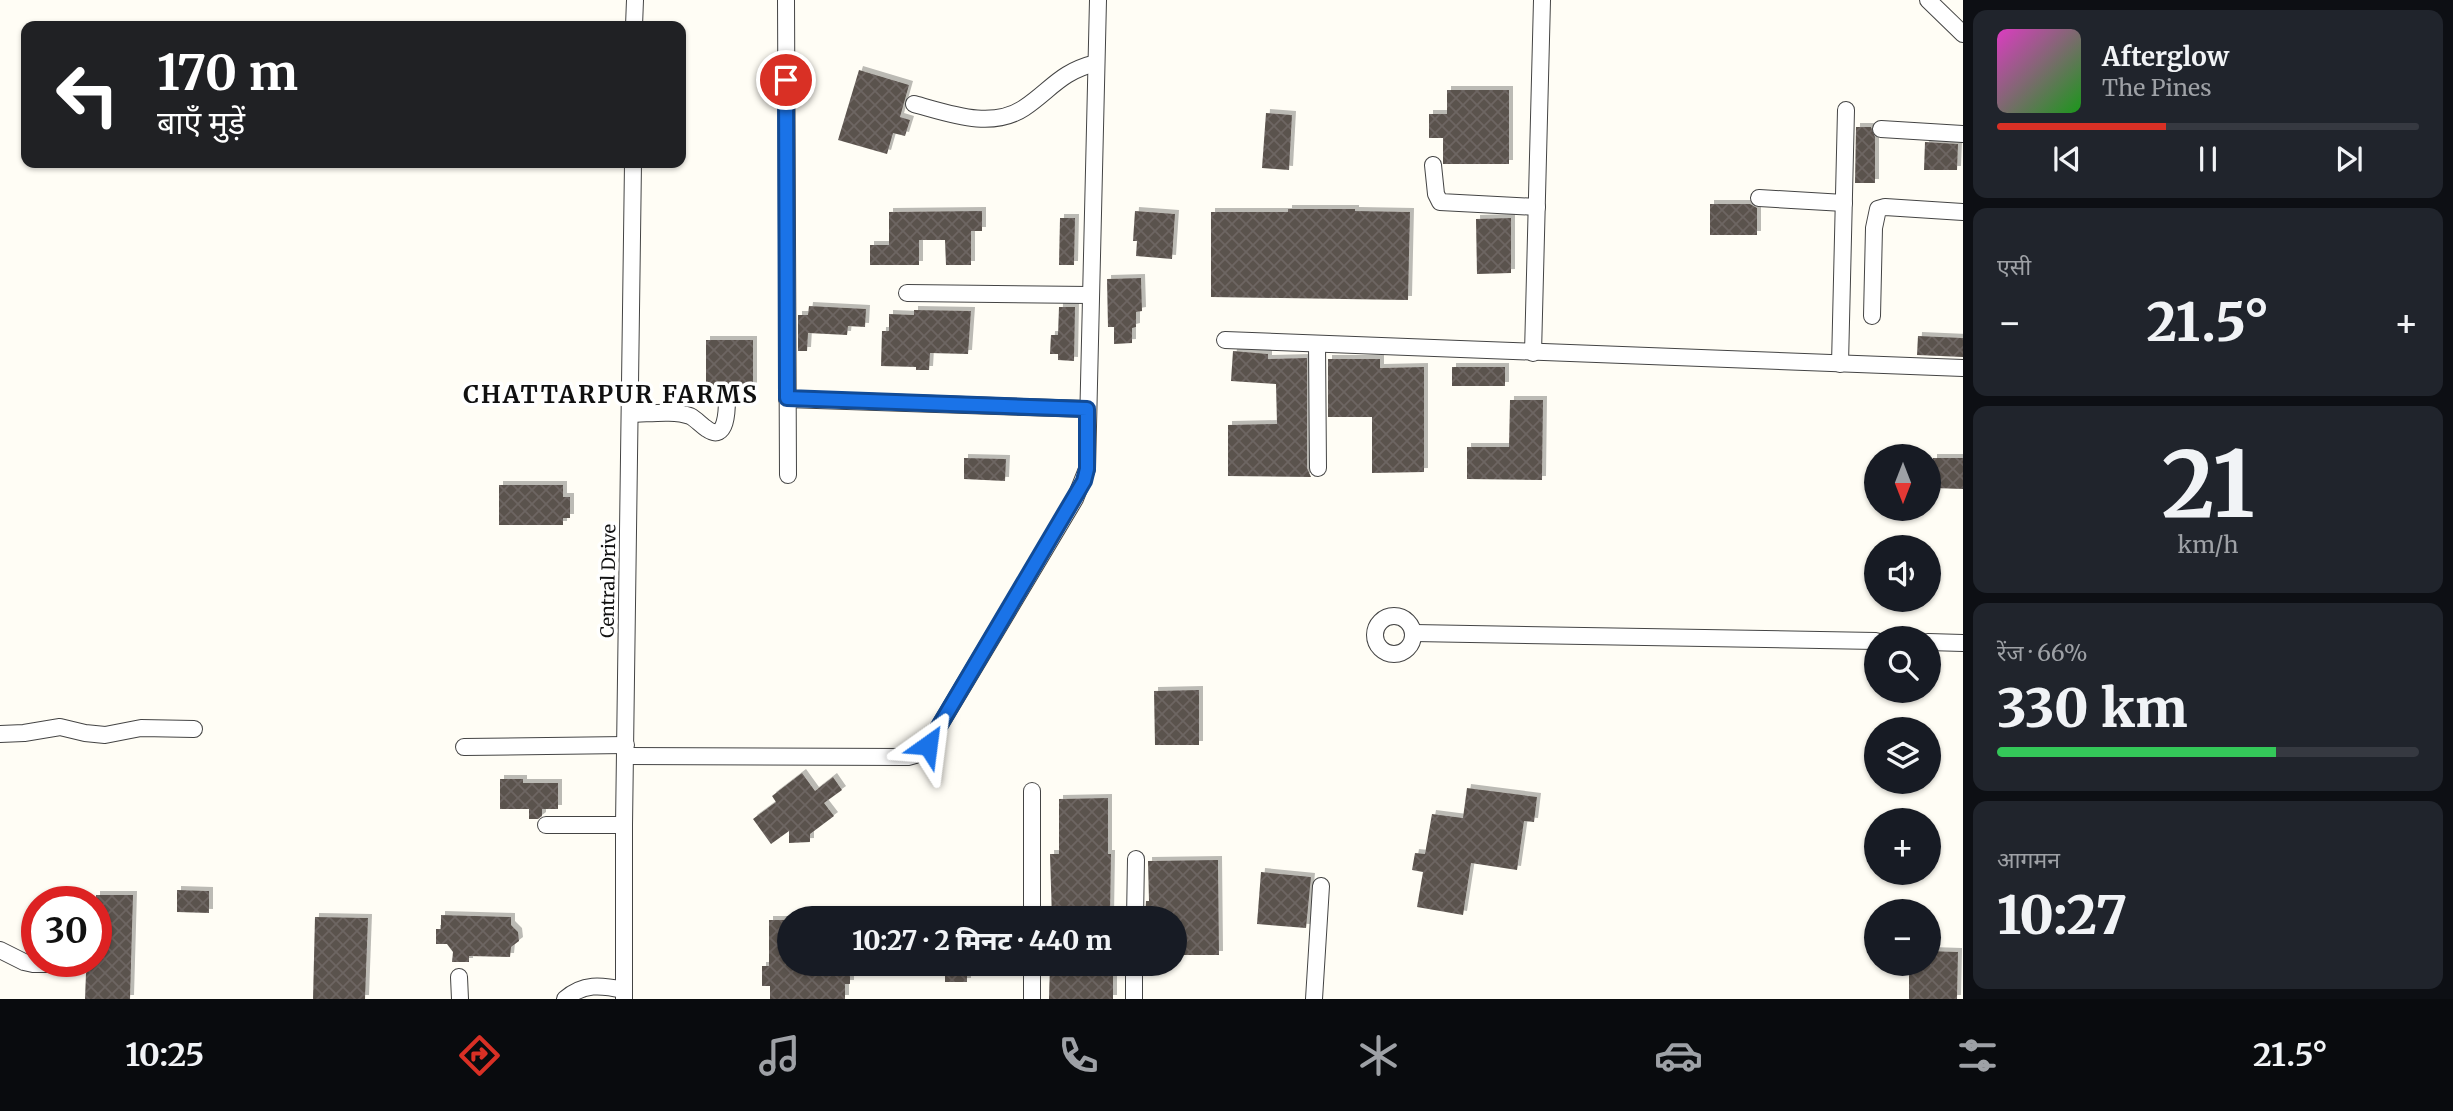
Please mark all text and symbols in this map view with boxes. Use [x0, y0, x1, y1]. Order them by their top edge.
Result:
text: Afterglow [2102, 40, 2229, 73]
text: 170 m [157, 42, 298, 103]
icon: left [42, 49, 133, 140]
pin [756, 50, 816, 110]
icon: arrive [767, 61, 805, 99]
text: The Pines [2102, 73, 2212, 102]
text: बाएँ मुड़ें [157, 103, 245, 143]
icon: previous [2048, 140, 2086, 178]
icon: pause [2189, 140, 2227, 178]
icon: next [2330, 140, 2368, 178]
text: एसी [1997, 252, 2031, 281]
text: 21.5° [2147, 290, 2269, 355]
text: − [1997, 299, 2022, 346]
text: + [2394, 299, 2419, 346]
district label: CHATTARPUR FARMS [463, 379, 759, 410]
text: 21 [2161, 427, 2255, 542]
north arrow [1864, 444, 1941, 522]
map controls [1864, 444, 1941, 976]
street label: Central Drive [596, 524, 620, 638]
text: km/h [2178, 530, 2238, 559]
button: sound [1864, 535, 1941, 612]
button: search [1864, 626, 1941, 703]
text: रेंज · 66% [1997, 638, 2088, 667]
text: 330 km [1997, 676, 2188, 741]
position arrow [891, 708, 965, 782]
button: layers [1864, 717, 1941, 794]
button: + [1864, 808, 1941, 885]
text: आगमन [1997, 845, 2060, 874]
text: 10:27 [1997, 883, 2127, 948]
speed limit sign: 30 [21, 886, 112, 977]
button: − [1864, 899, 1941, 976]
text: 10:27 · 2 मिनट · 440 m [852, 924, 1112, 957]
icon: directions [455, 1031, 504, 1080]
icon: music [755, 1031, 804, 1080]
icon: phone [1054, 1031, 1103, 1080]
icon: climate [1354, 1031, 1403, 1080]
icon: car [1654, 1031, 1703, 1080]
icon: filters [1953, 1031, 2002, 1080]
text: 10:25 [125, 1035, 204, 1075]
text: 21.5° [2253, 1035, 2328, 1075]

